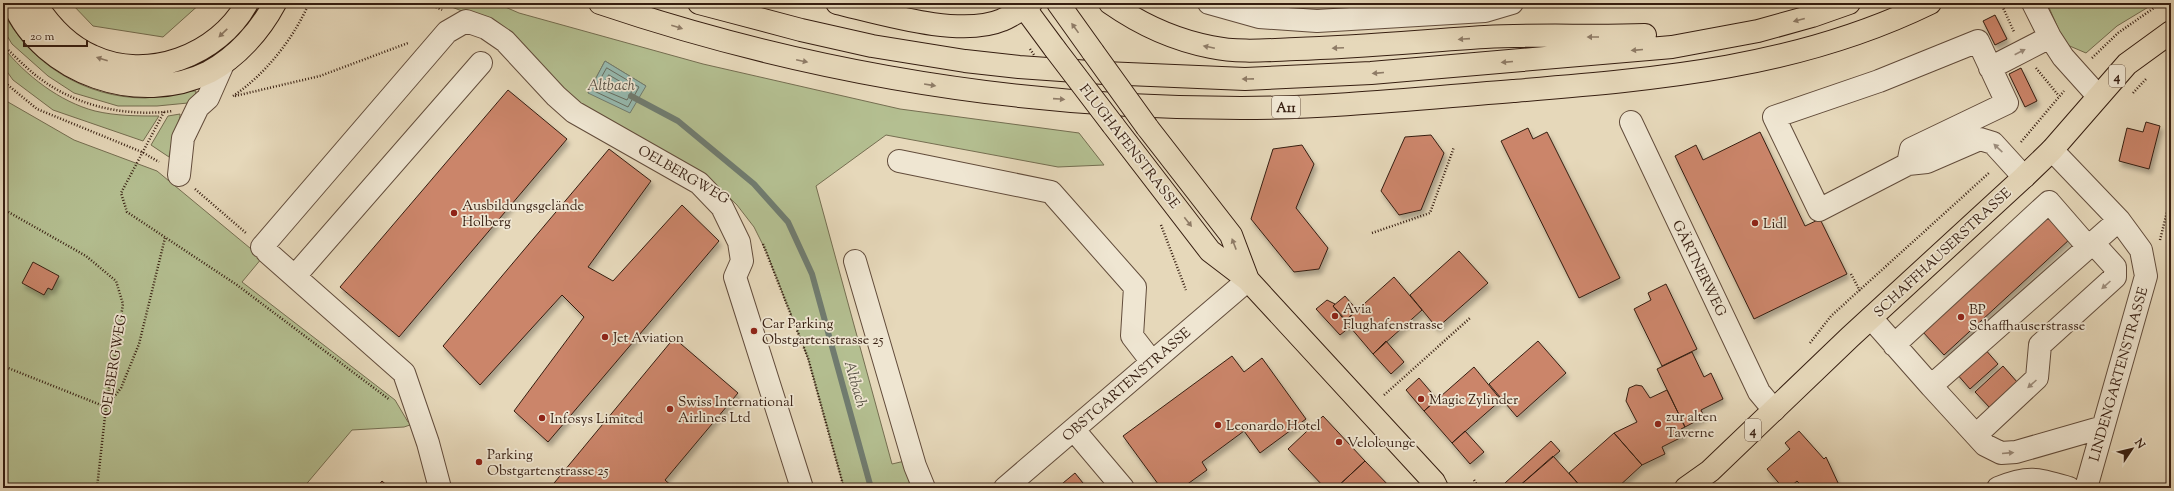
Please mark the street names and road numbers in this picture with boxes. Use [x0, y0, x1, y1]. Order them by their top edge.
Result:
road number: 4 [2109, 65, 2125, 87]
street label: FLUGHAFENSTRASSE [1073, 81, 1184, 214]
road number: A11 [1272, 96, 1300, 118]
street label: OELBERGWEG [634, 141, 733, 210]
street label: SCHAFFHAUSERSTRASSE [1870, 184, 2017, 323]
street label: GÄRTNERWEG [1666, 217, 1731, 321]
street label: LINDENGARTENSTRASSE [2085, 285, 2151, 463]
street label: OELBERGWEG [97, 313, 133, 418]
street label: OBSTGARTENSTRASSE [1059, 324, 1196, 447]
road number: 4 [1745, 419, 1761, 441]

